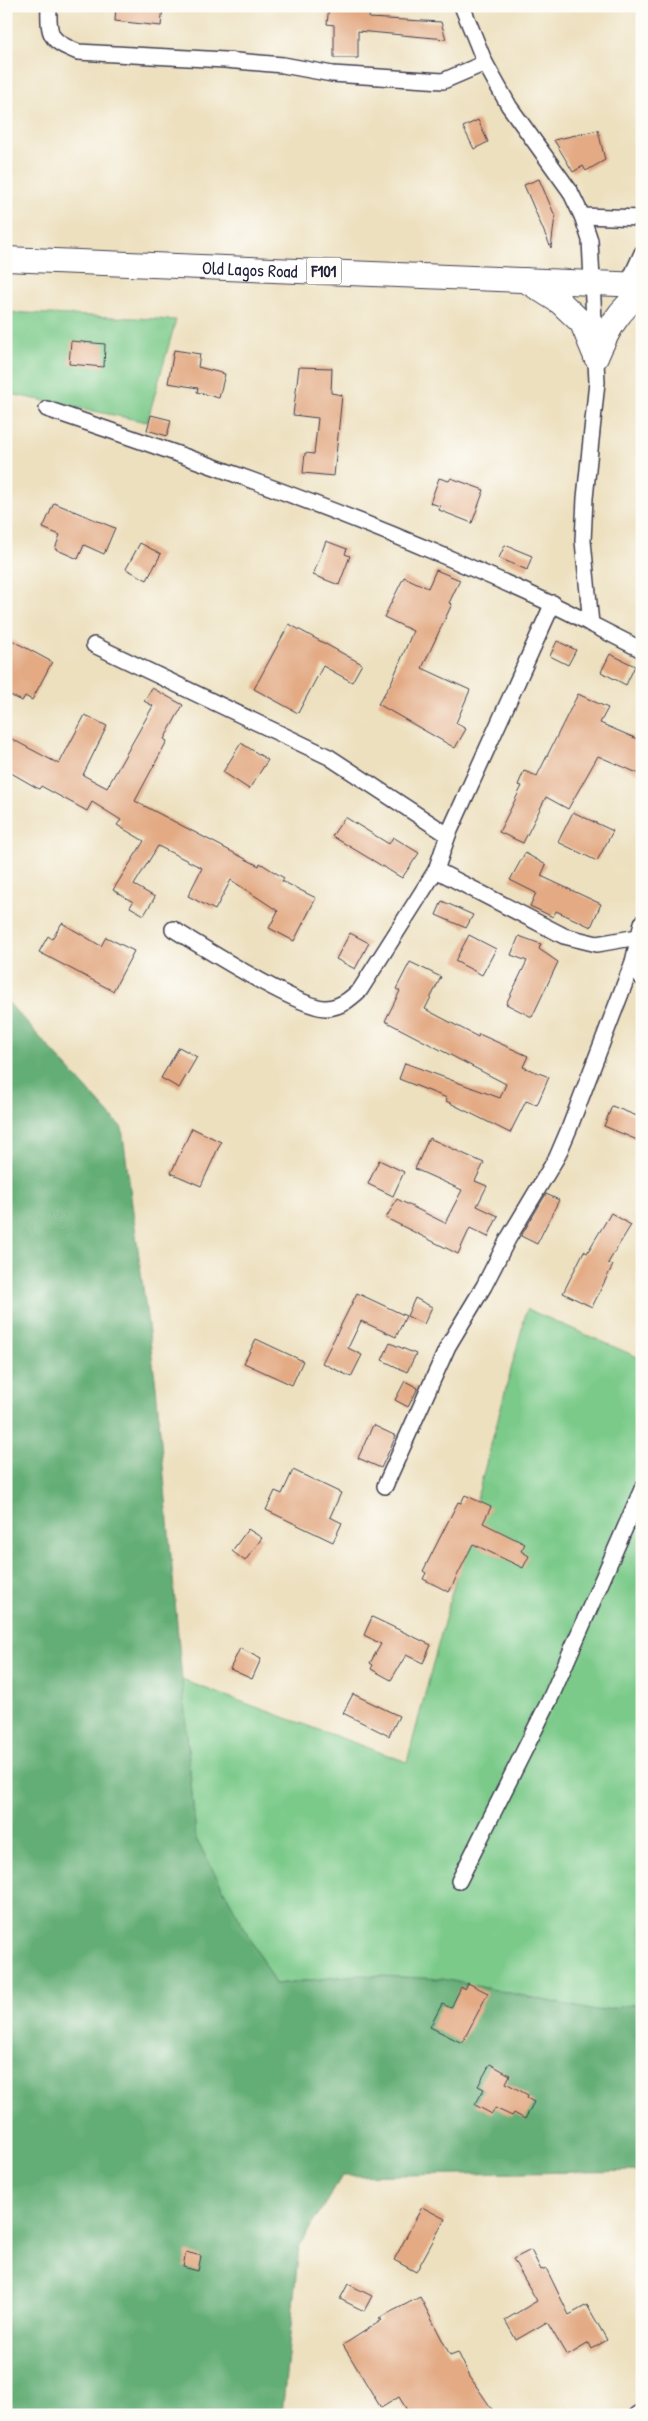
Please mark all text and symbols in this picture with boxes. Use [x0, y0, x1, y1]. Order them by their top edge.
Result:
street label: Old Lagos Road [201, 255, 298, 283]
road number: F101 [306, 258, 342, 284]

